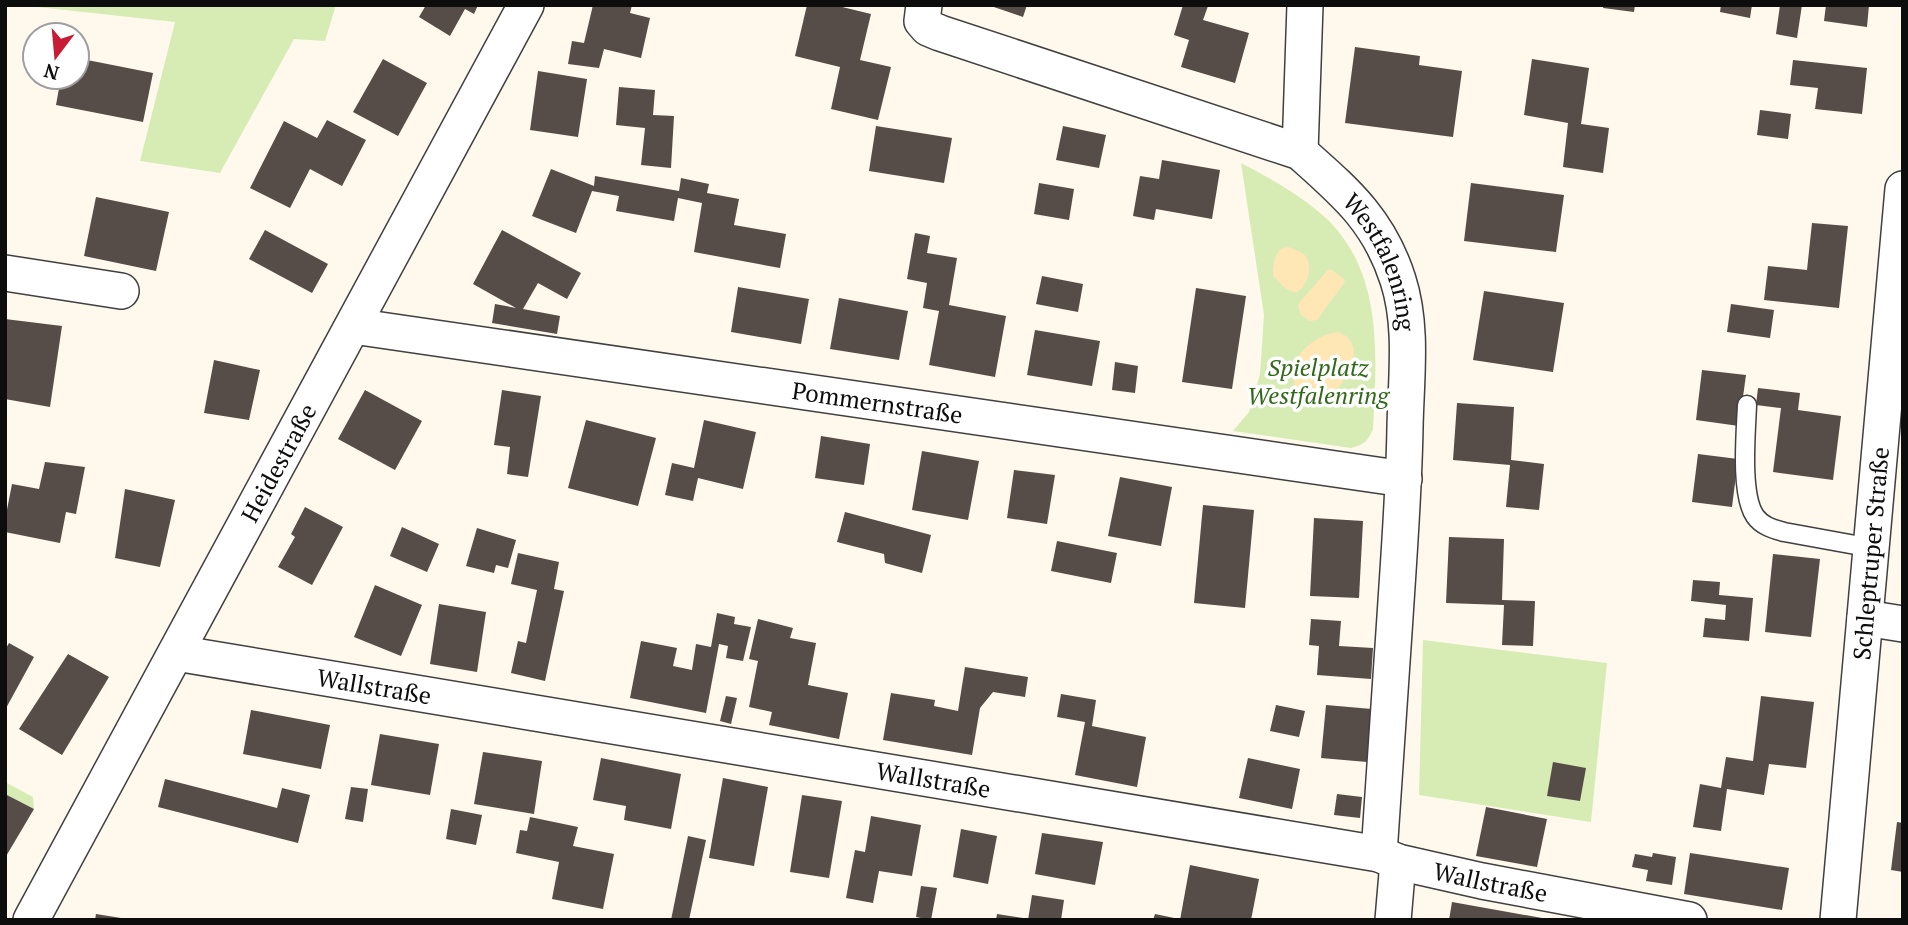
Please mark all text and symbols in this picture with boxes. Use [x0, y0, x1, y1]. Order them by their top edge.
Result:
north arrow [21, 21, 91, 91]
text: N [40, 59, 62, 87]
street label: Westfalenring [1336, 186, 1423, 332]
park label: Spielplatz Westfalenring [1247, 351, 1390, 411]
street label: Pommernstraße [790, 374, 965, 431]
street label: Heidestraße [233, 398, 323, 528]
street label: Schleptruper Straße [1845, 445, 1896, 661]
street label: Wallstraße [315, 661, 434, 711]
street label: Wallstraße [874, 754, 993, 805]
street label: Wallstraße [1431, 855, 1550, 909]

